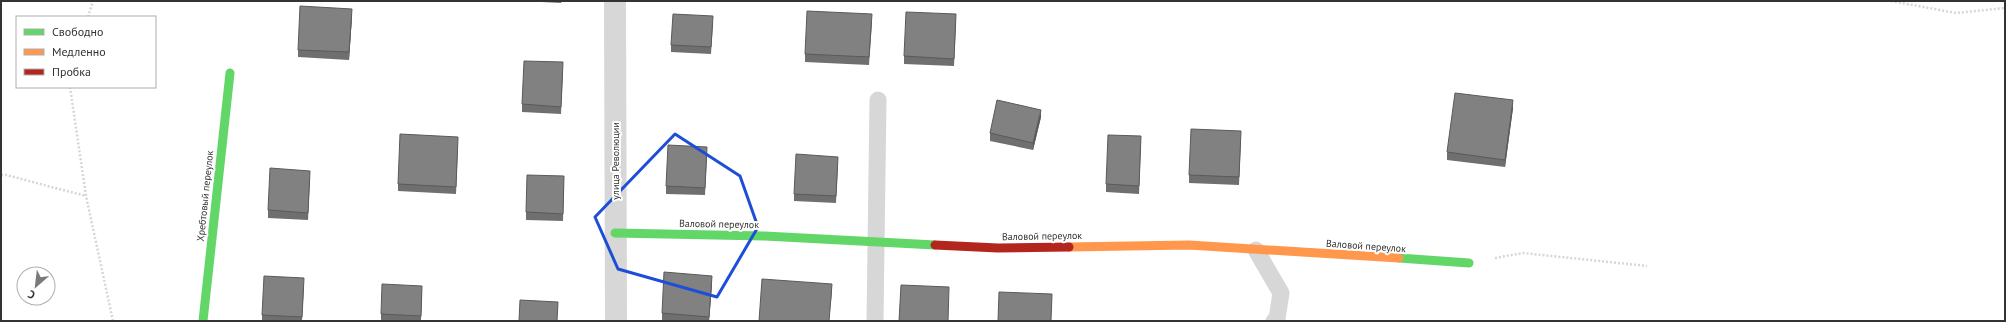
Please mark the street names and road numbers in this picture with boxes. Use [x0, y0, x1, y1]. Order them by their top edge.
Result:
street label: улица Революции [609, 122, 622, 200]
street label: Хребтовый переулок [194, 150, 216, 242]
street label: Валовой переулок [679, 217, 759, 231]
street label: Валовой переулок [1002, 229, 1082, 243]
street label: Валовой переулок [1326, 237, 1407, 255]

